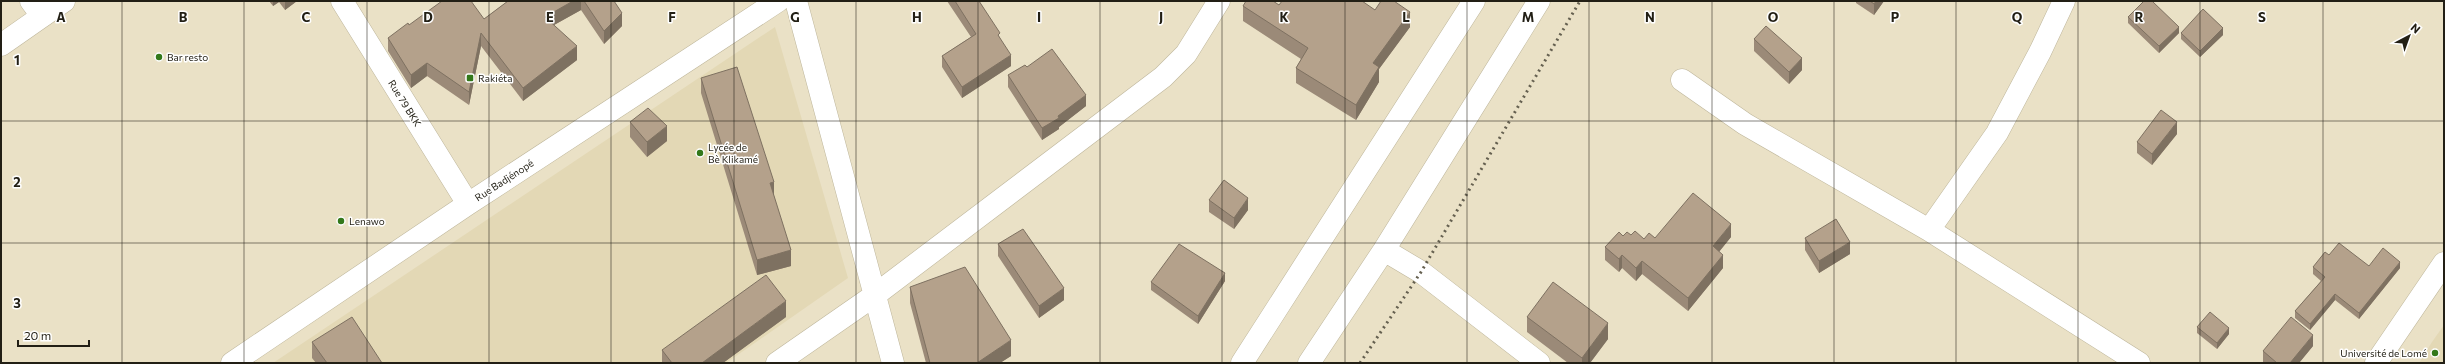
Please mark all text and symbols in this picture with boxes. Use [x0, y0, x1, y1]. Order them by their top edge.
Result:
text: A [56, 9, 66, 25]
text: B [179, 9, 188, 25]
text: C [302, 9, 311, 25]
text: D [423, 9, 433, 25]
text: E [546, 9, 554, 25]
text: F [668, 9, 676, 25]
text: G [790, 9, 800, 25]
text: H [912, 9, 922, 25]
text: I [1037, 9, 1041, 25]
text: J [1159, 9, 1163, 25]
text: K [1279, 9, 1289, 25]
text: L [1402, 9, 1410, 25]
text: M [1522, 9, 1534, 25]
text: N [1645, 9, 1655, 25]
text: O [1768, 9, 1779, 25]
text: P [1891, 9, 1900, 25]
text: Q [2012, 9, 2023, 25]
text: R [2135, 9, 2144, 25]
text: S [2258, 9, 2266, 25]
north arrow [2389, 16, 2429, 56]
text: N [2409, 20, 2423, 36]
place label: Bar resto [167, 51, 208, 63]
text: 1 [14, 52, 20, 68]
marker: Bar resto [154, 52, 164, 62]
place label: Rakiéta [478, 72, 512, 84]
marker: Rakiéta [465, 73, 475, 83]
street label: Rue 79 BKK [386, 78, 424, 129]
place label: Lycée de Bè Klikamé [708, 141, 758, 165]
marker: Lycée de Bè Klikamé [695, 148, 705, 158]
street label: Rue Badjénopé [472, 157, 536, 203]
text: 2 [13, 174, 21, 190]
place label: Lenawo [349, 215, 385, 227]
marker: Lenawo [336, 216, 346, 226]
text: 3 [13, 295, 21, 311]
scale bar [18, 322, 89, 348]
text: 20 m [24, 328, 51, 342]
place label: Université de Lomé [2340, 347, 2427, 359]
marker: Université de Lomé [2430, 348, 2440, 358]

